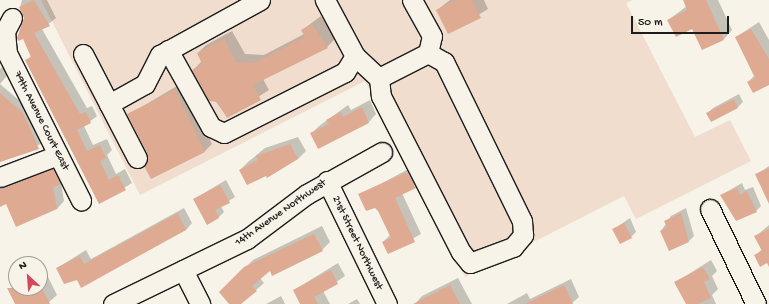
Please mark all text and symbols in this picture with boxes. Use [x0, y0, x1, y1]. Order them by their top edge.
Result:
scale bar [633, 8, 731, 34]
text: 50 m [638, 16, 663, 30]
street label: 79th Avenue Court East [10, 69, 72, 173]
street label: 14th Avenue Northwest [233, 177, 329, 249]
street label: 21st Street Northwest [329, 194, 385, 292]
north arrow [8, 256, 48, 296]
text: N [17, 259, 29, 273]

